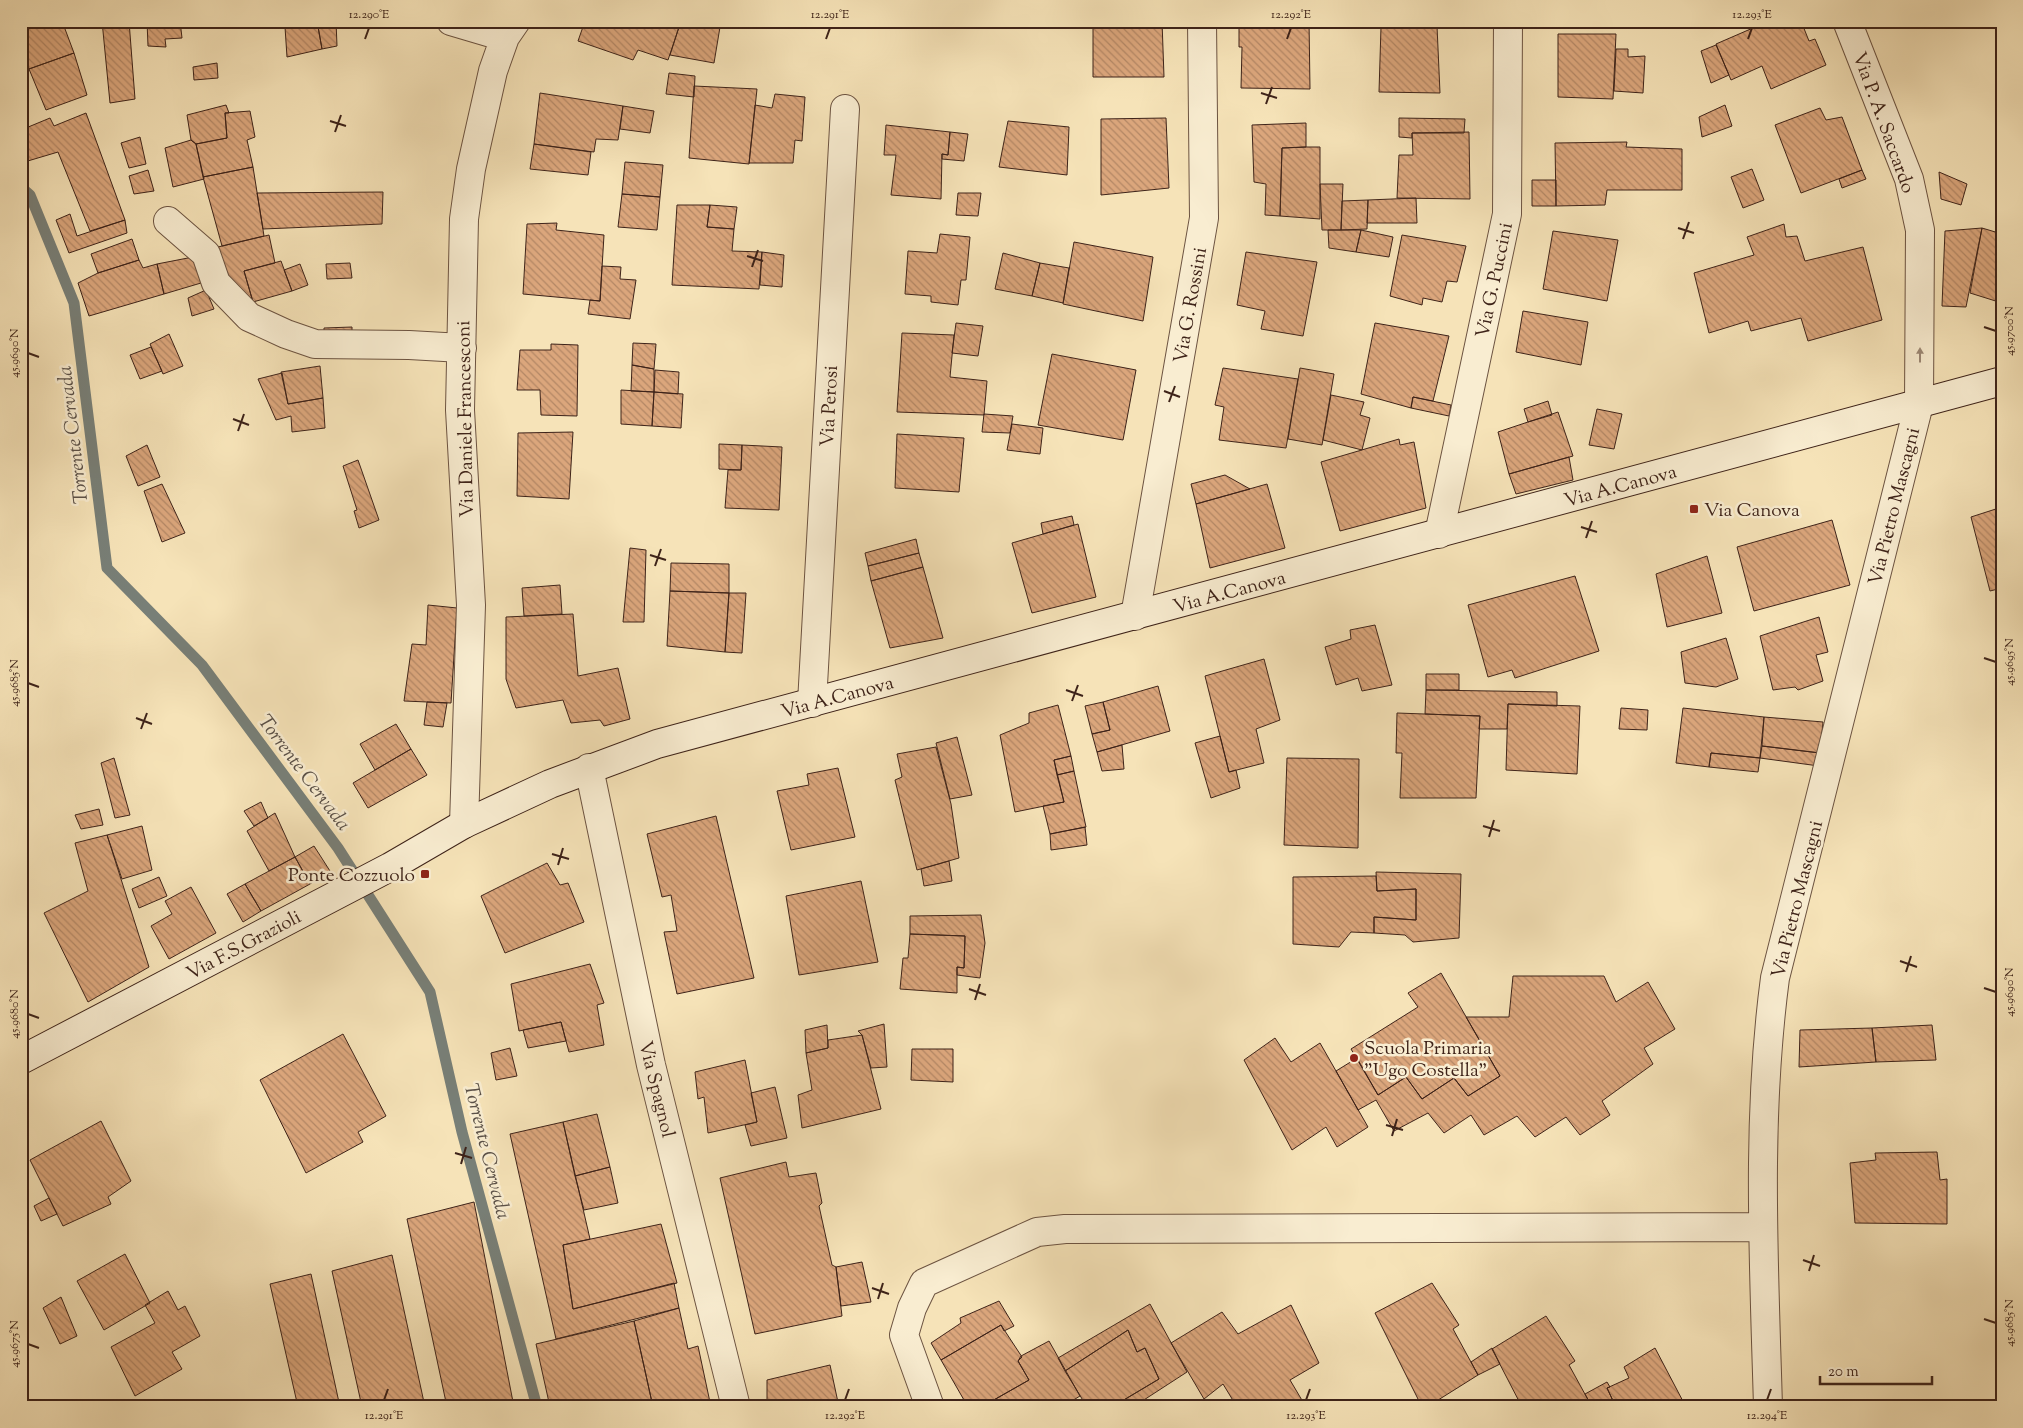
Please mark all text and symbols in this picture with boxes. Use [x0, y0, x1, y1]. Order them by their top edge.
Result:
text: 12.290°E [349, 6, 390, 24]
text: 12.291°E [811, 6, 850, 24]
text: 12.292°E [1271, 6, 1312, 24]
text: 12.293°E [1732, 6, 1772, 24]
street label: Via P. A. Saccardo [1845, 48, 1921, 197]
street label: Via G. Puccini [1470, 220, 1521, 341]
street label: Via G. Rossini [1168, 245, 1215, 366]
text: 45.9700°N [2001, 306, 2019, 356]
street label: Via Daniele Francesconi [451, 320, 482, 518]
text: 45.9690°N [6, 328, 24, 378]
one-way arrow [1916, 347, 1924, 363]
water label: Torrente Cervada [52, 364, 97, 505]
street label: Via Perosi [815, 365, 846, 448]
street label: Via Pietro Mascagni [1863, 425, 1928, 588]
street label: Via A.Canova [1561, 459, 1680, 515]
place label: Via Canova [1704, 498, 1800, 525]
marker: Via Canova [1688, 503, 1700, 515]
street label: Via A.Canova [1170, 565, 1289, 621]
text: 45.9695°N [2001, 638, 2019, 686]
text: 45.9685°N [6, 659, 24, 707]
street label: Via A.Canova [778, 670, 897, 726]
water label: Torrente Cervada [250, 709, 356, 838]
street label: Via Pietro Mascagni [1766, 818, 1831, 981]
place label: Ponte Cozzuolo [288, 863, 415, 890]
marker: Ponte Cozzuolo [419, 868, 431, 880]
street label: Via F.S.Grazioli [182, 905, 306, 988]
text: 45.9690°N [2001, 967, 2019, 1017]
text: 45.9680°N [6, 989, 24, 1039]
place label: Scuola Primaria "Ugo Costella" [1364, 1036, 1492, 1085]
street label: Via Spagnol [631, 1038, 681, 1141]
marker: Scuola Primaria "Ugo Costella" [1348, 1052, 1360, 1064]
water label: Torrente Cervada [455, 1081, 516, 1222]
text: 45.9685°N [2001, 1299, 2019, 1347]
text: 45.9675°N [6, 1320, 24, 1368]
scale bar [1820, 1353, 1933, 1385]
text: 20 m [1828, 1362, 1859, 1383]
text: 12.291°E [365, 1407, 404, 1425]
text: 12.292°E [825, 1407, 866, 1425]
text: 12.293°E [1286, 1407, 1326, 1425]
text: 12.294°E [1747, 1407, 1788, 1425]

